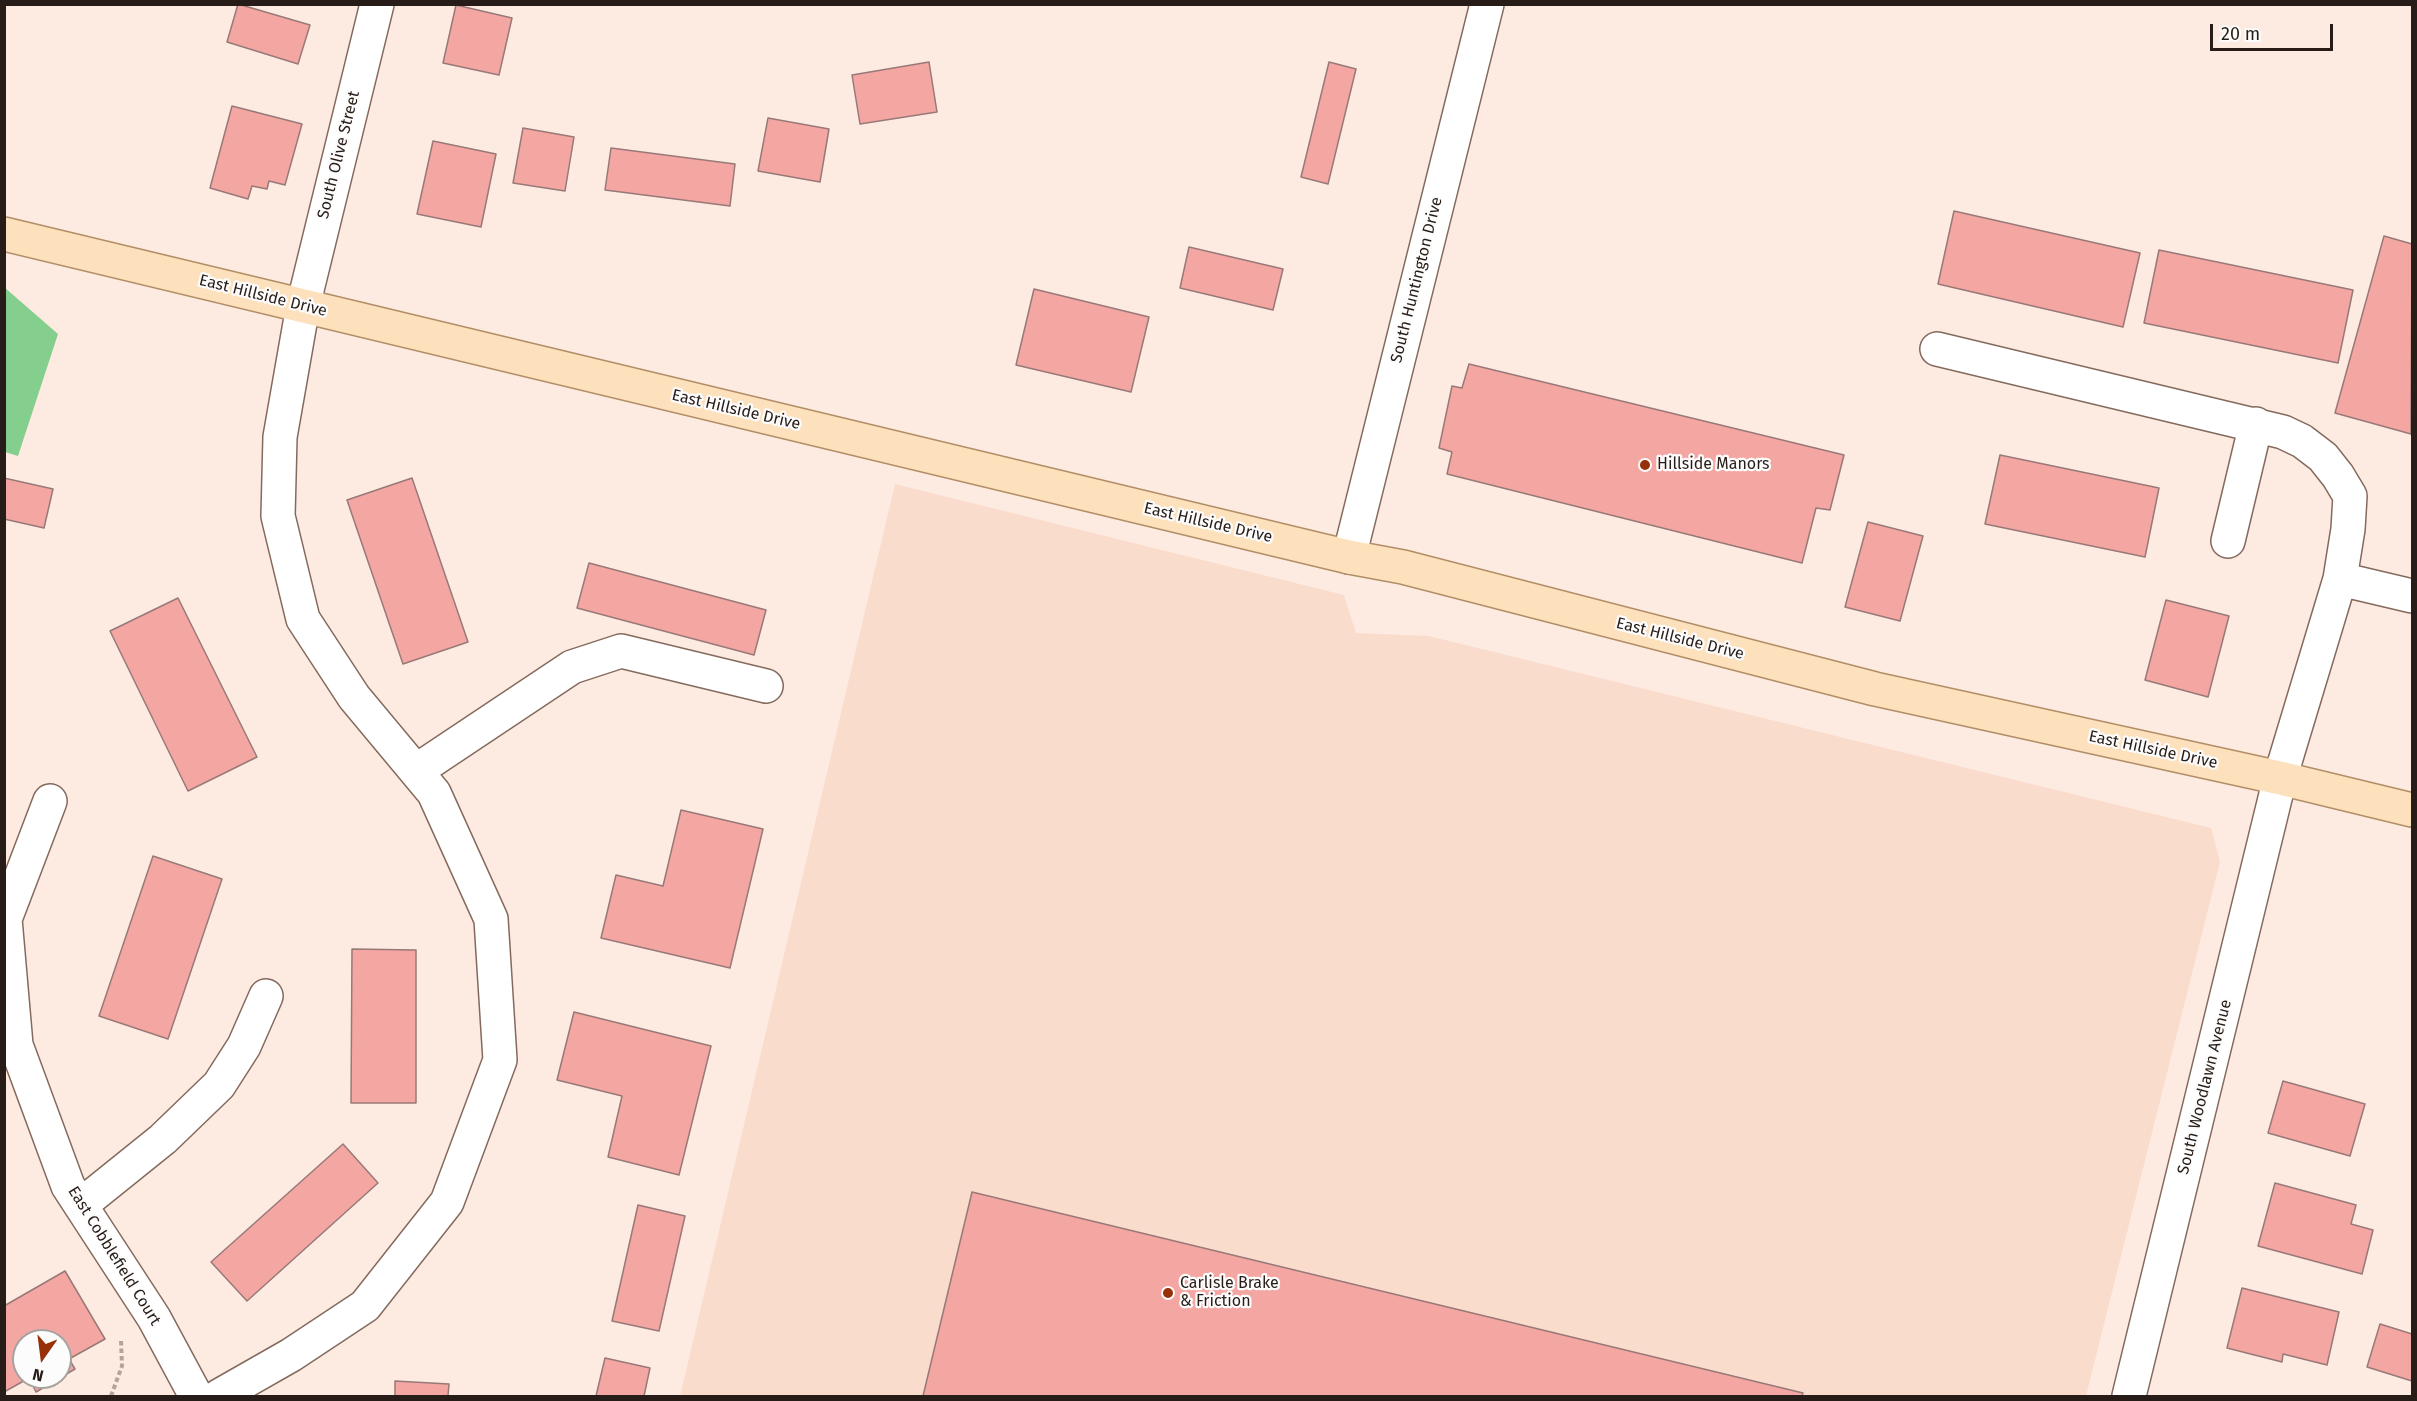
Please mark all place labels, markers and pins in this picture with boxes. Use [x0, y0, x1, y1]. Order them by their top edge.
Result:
place label: Hillside Manors [1657, 455, 1770, 475]
marker: Hillside Manors [1638, 458, 1652, 472]
place label: Carlisle Brake & Friction [1180, 1274, 1279, 1312]
marker: Carlisle Brake & Friction [1161, 1286, 1175, 1300]

